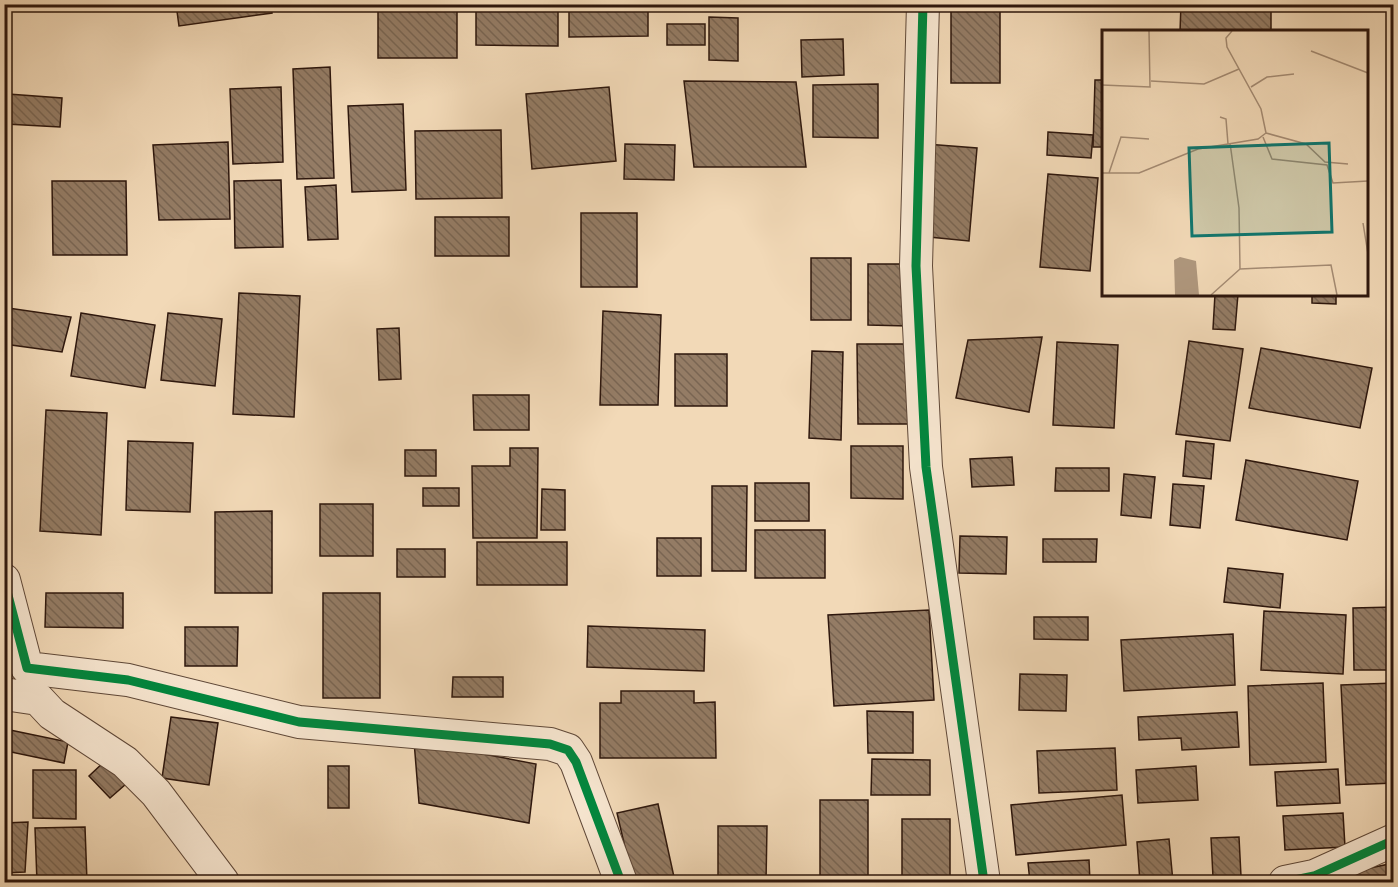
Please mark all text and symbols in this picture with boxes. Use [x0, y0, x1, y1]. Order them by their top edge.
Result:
inset map [1102, 30, 1368, 296]

